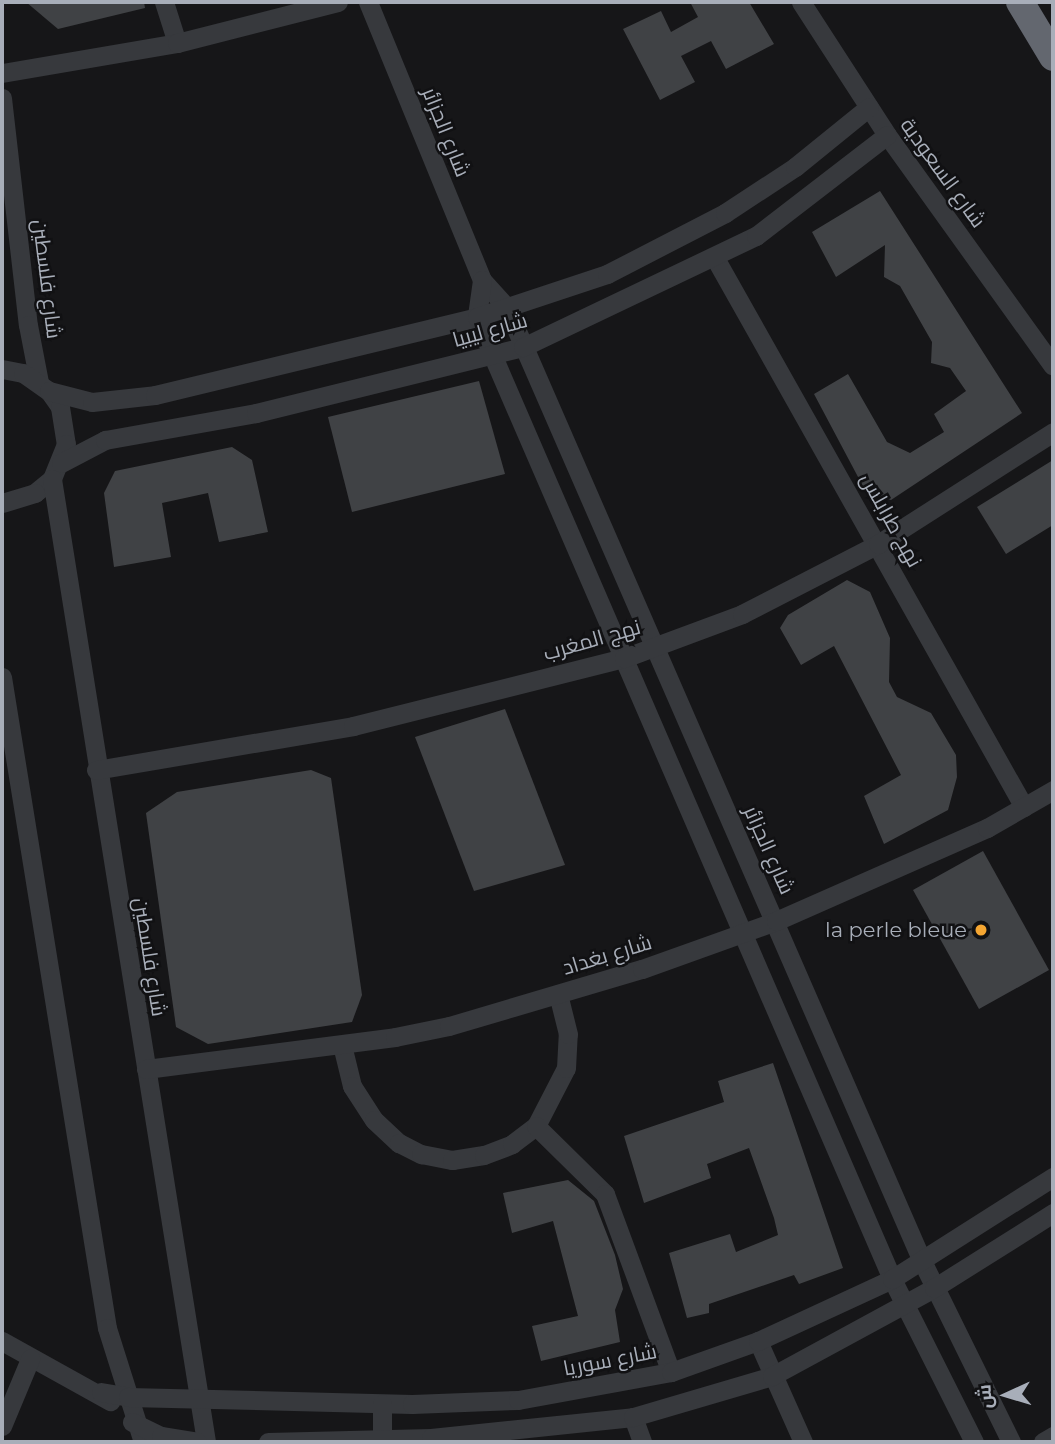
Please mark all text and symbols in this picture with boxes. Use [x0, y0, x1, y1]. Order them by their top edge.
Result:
street label: شارع الجزائر [417, 84, 475, 180]
street label: شارع السعودية [895, 113, 991, 233]
street label: شارع فلسطين [27, 218, 67, 340]
street label: شارع ليبيا [450, 307, 530, 353]
street label: نهج طرابلس [855, 468, 927, 572]
street label: نهج المغرب [540, 614, 644, 666]
street label: شارع الجزائر [738, 802, 800, 898]
street label: شارع فلسطين [128, 896, 172, 1018]
place label: la perle bleue [825, 917, 967, 943]
marker: la perle bleue [973, 922, 989, 938]
street label: شارع بغداد [559, 929, 655, 981]
street label: شارع سوريا [561, 1339, 659, 1381]
north arrow [971, 1360, 1041, 1430]
text: ش [972, 1384, 997, 1409]

